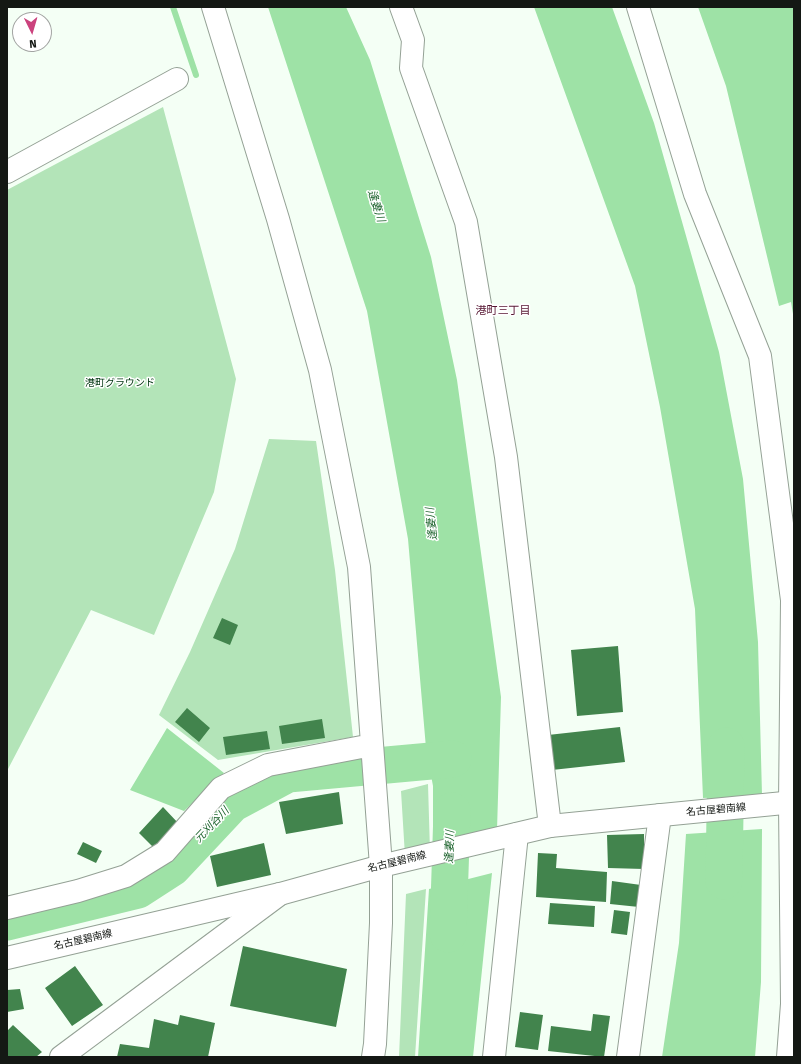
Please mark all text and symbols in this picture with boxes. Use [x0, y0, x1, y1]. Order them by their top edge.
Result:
north arrow [12, 12, 52, 52]
text: N [29, 37, 37, 50]
water label: 逢妻川 [365, 188, 387, 224]
district label: 港町三丁目 [476, 304, 530, 318]
park label: 港町グラウンド [85, 377, 155, 389]
water label: 逢妻川 [424, 507, 440, 541]
street label: 名古屋碧南線 [686, 801, 746, 819]
water label: 元刈谷川 [192, 805, 232, 845]
water label: 逢妻川 [443, 830, 457, 864]
street label: 名古屋碧南線 [366, 849, 428, 875]
street label: 名古屋碧南線 [52, 927, 114, 953]

